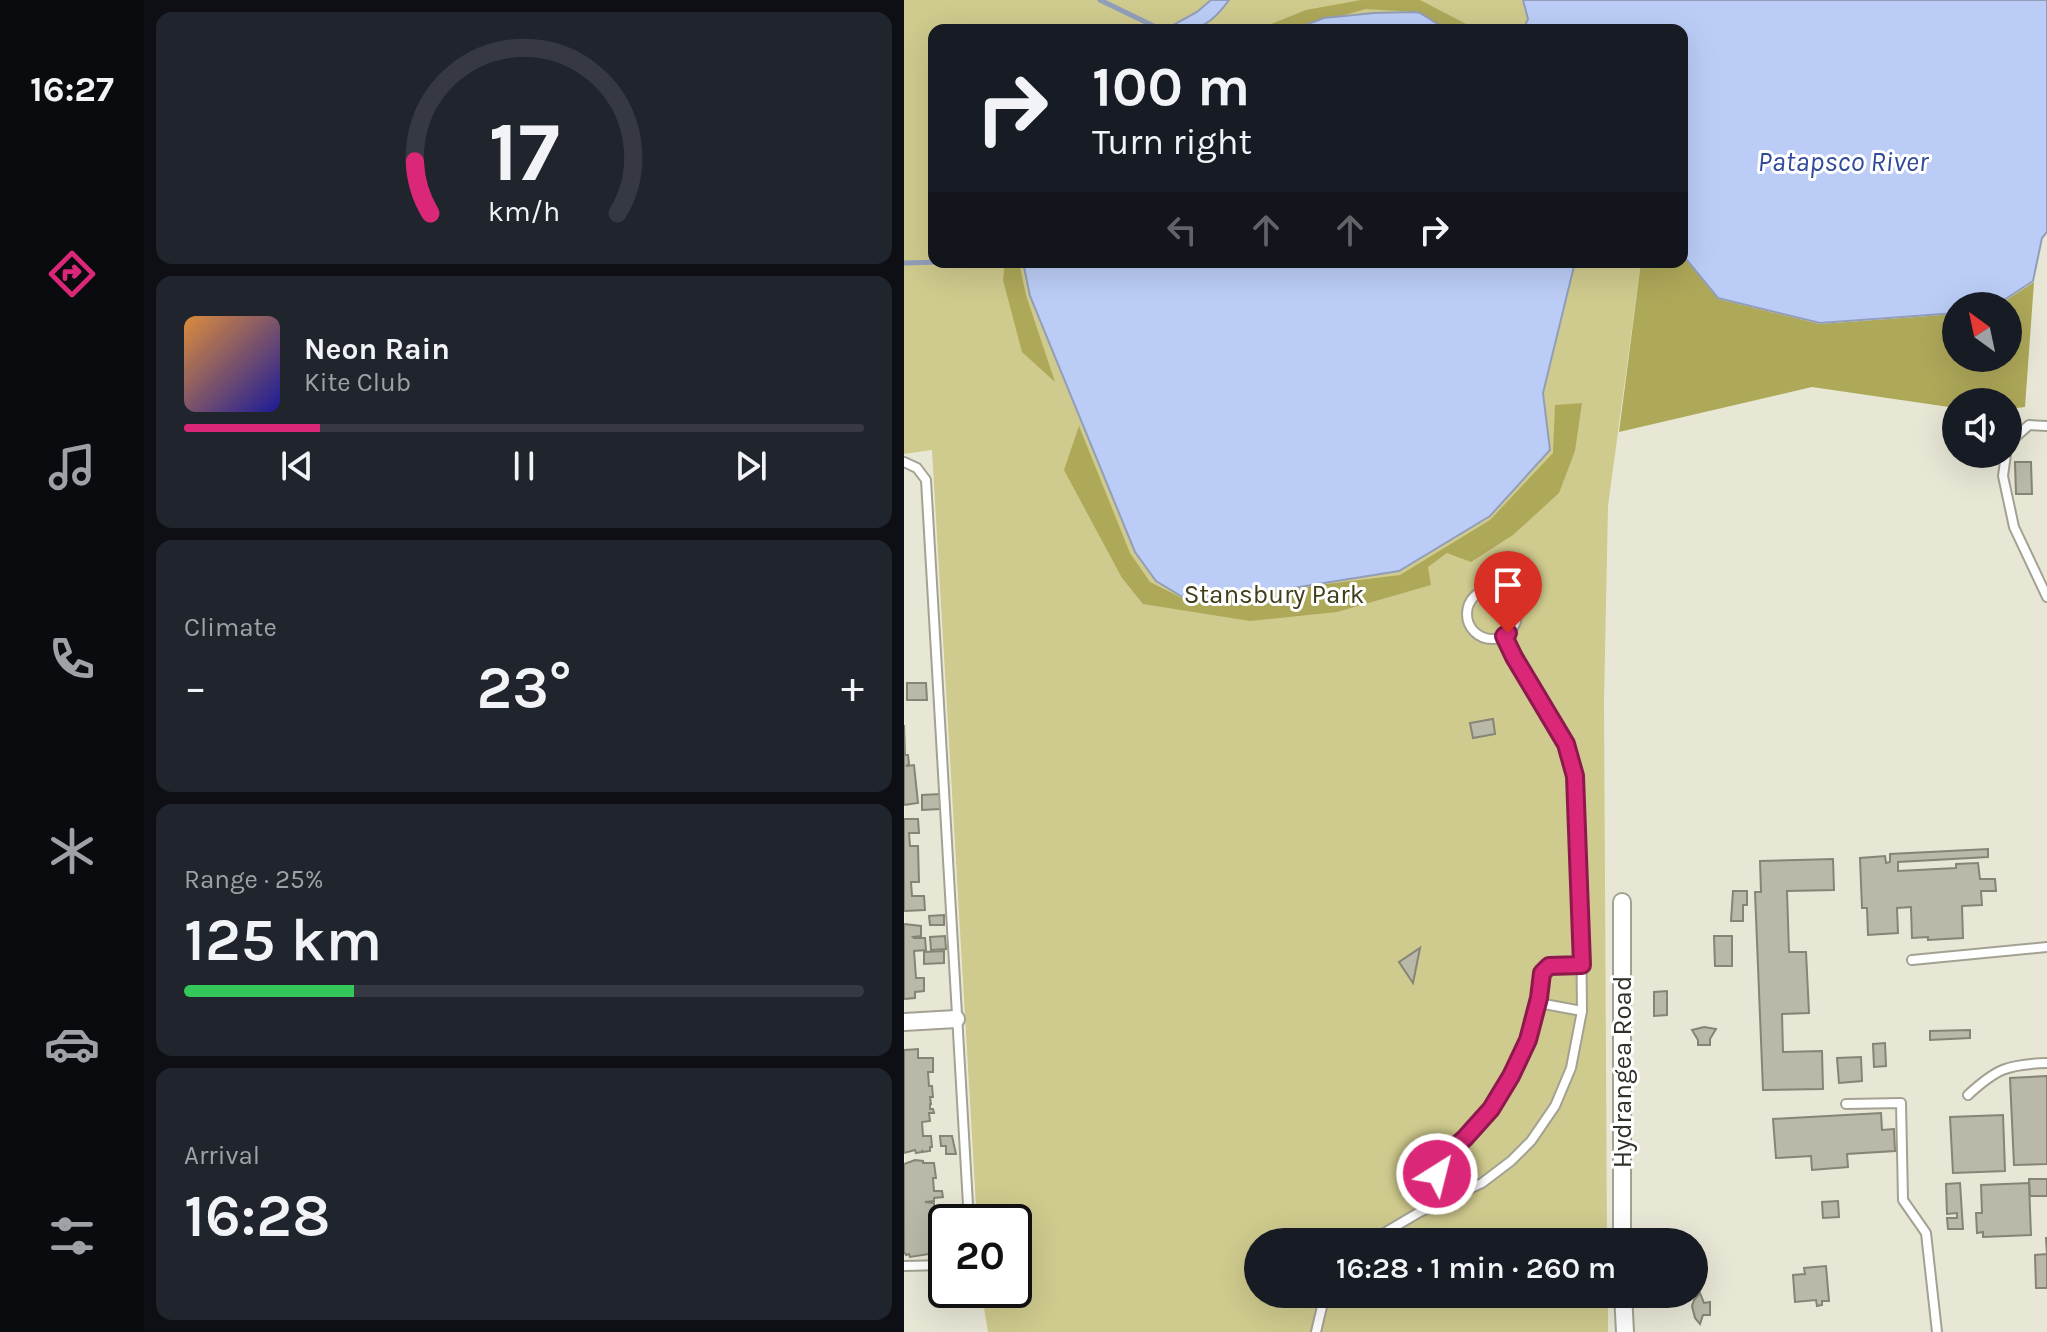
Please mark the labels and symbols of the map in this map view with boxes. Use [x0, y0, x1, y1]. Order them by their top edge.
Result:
water label: Patapsco River [1758, 145, 1930, 178]
north arrow [1942, 292, 2022, 372]
pin [1474, 551, 1542, 633]
park label: Stansbury Park [1184, 579, 1364, 610]
street label: Hydrangea Road [1607, 976, 1638, 1168]
position arrow [1395, 1132, 1479, 1216]
speed limit sign: 20 [928, 1204, 1032, 1308]

